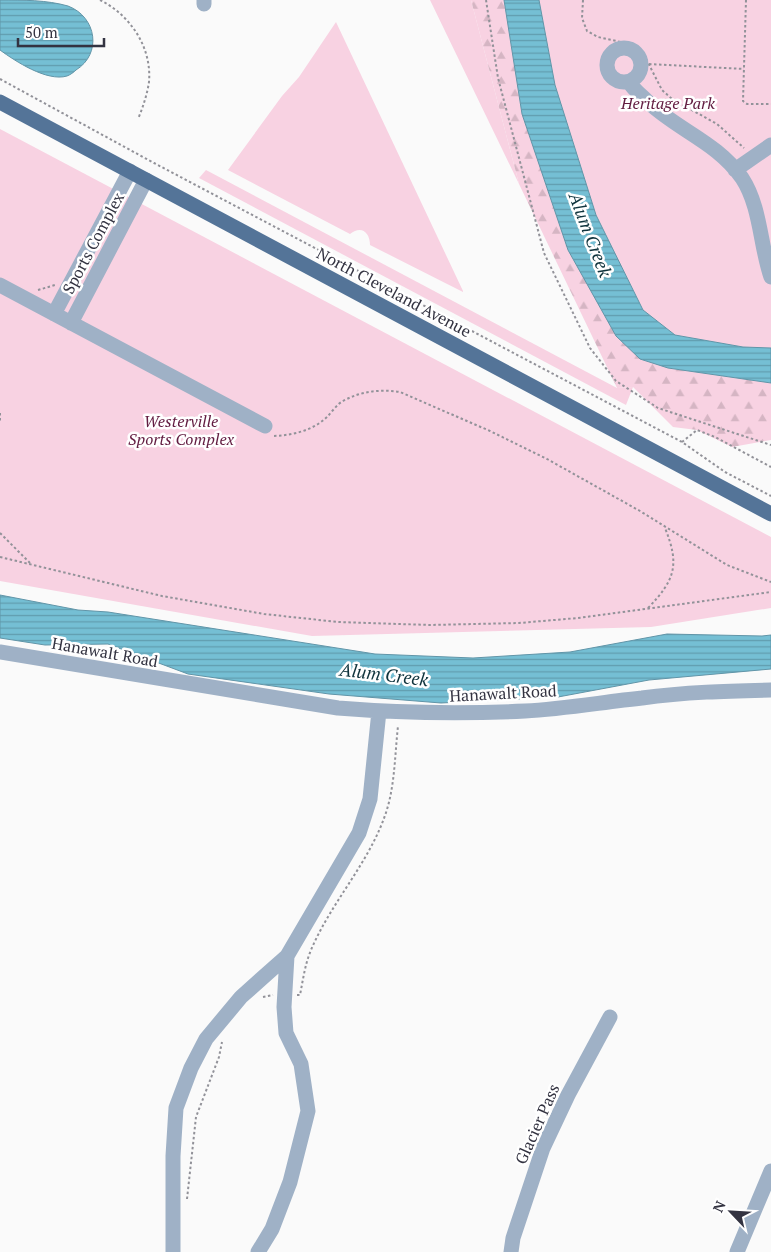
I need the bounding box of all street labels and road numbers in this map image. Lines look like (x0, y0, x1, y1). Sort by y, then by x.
street label: Sports Complex (57, 188, 129, 298)
street label: North Cleveland Avenue (313, 242, 475, 342)
street label: Hanawalt Road (50, 632, 160, 672)
street label: Hanawalt Road (449, 679, 557, 707)
street label: Glacier Pass (510, 1080, 565, 1168)

